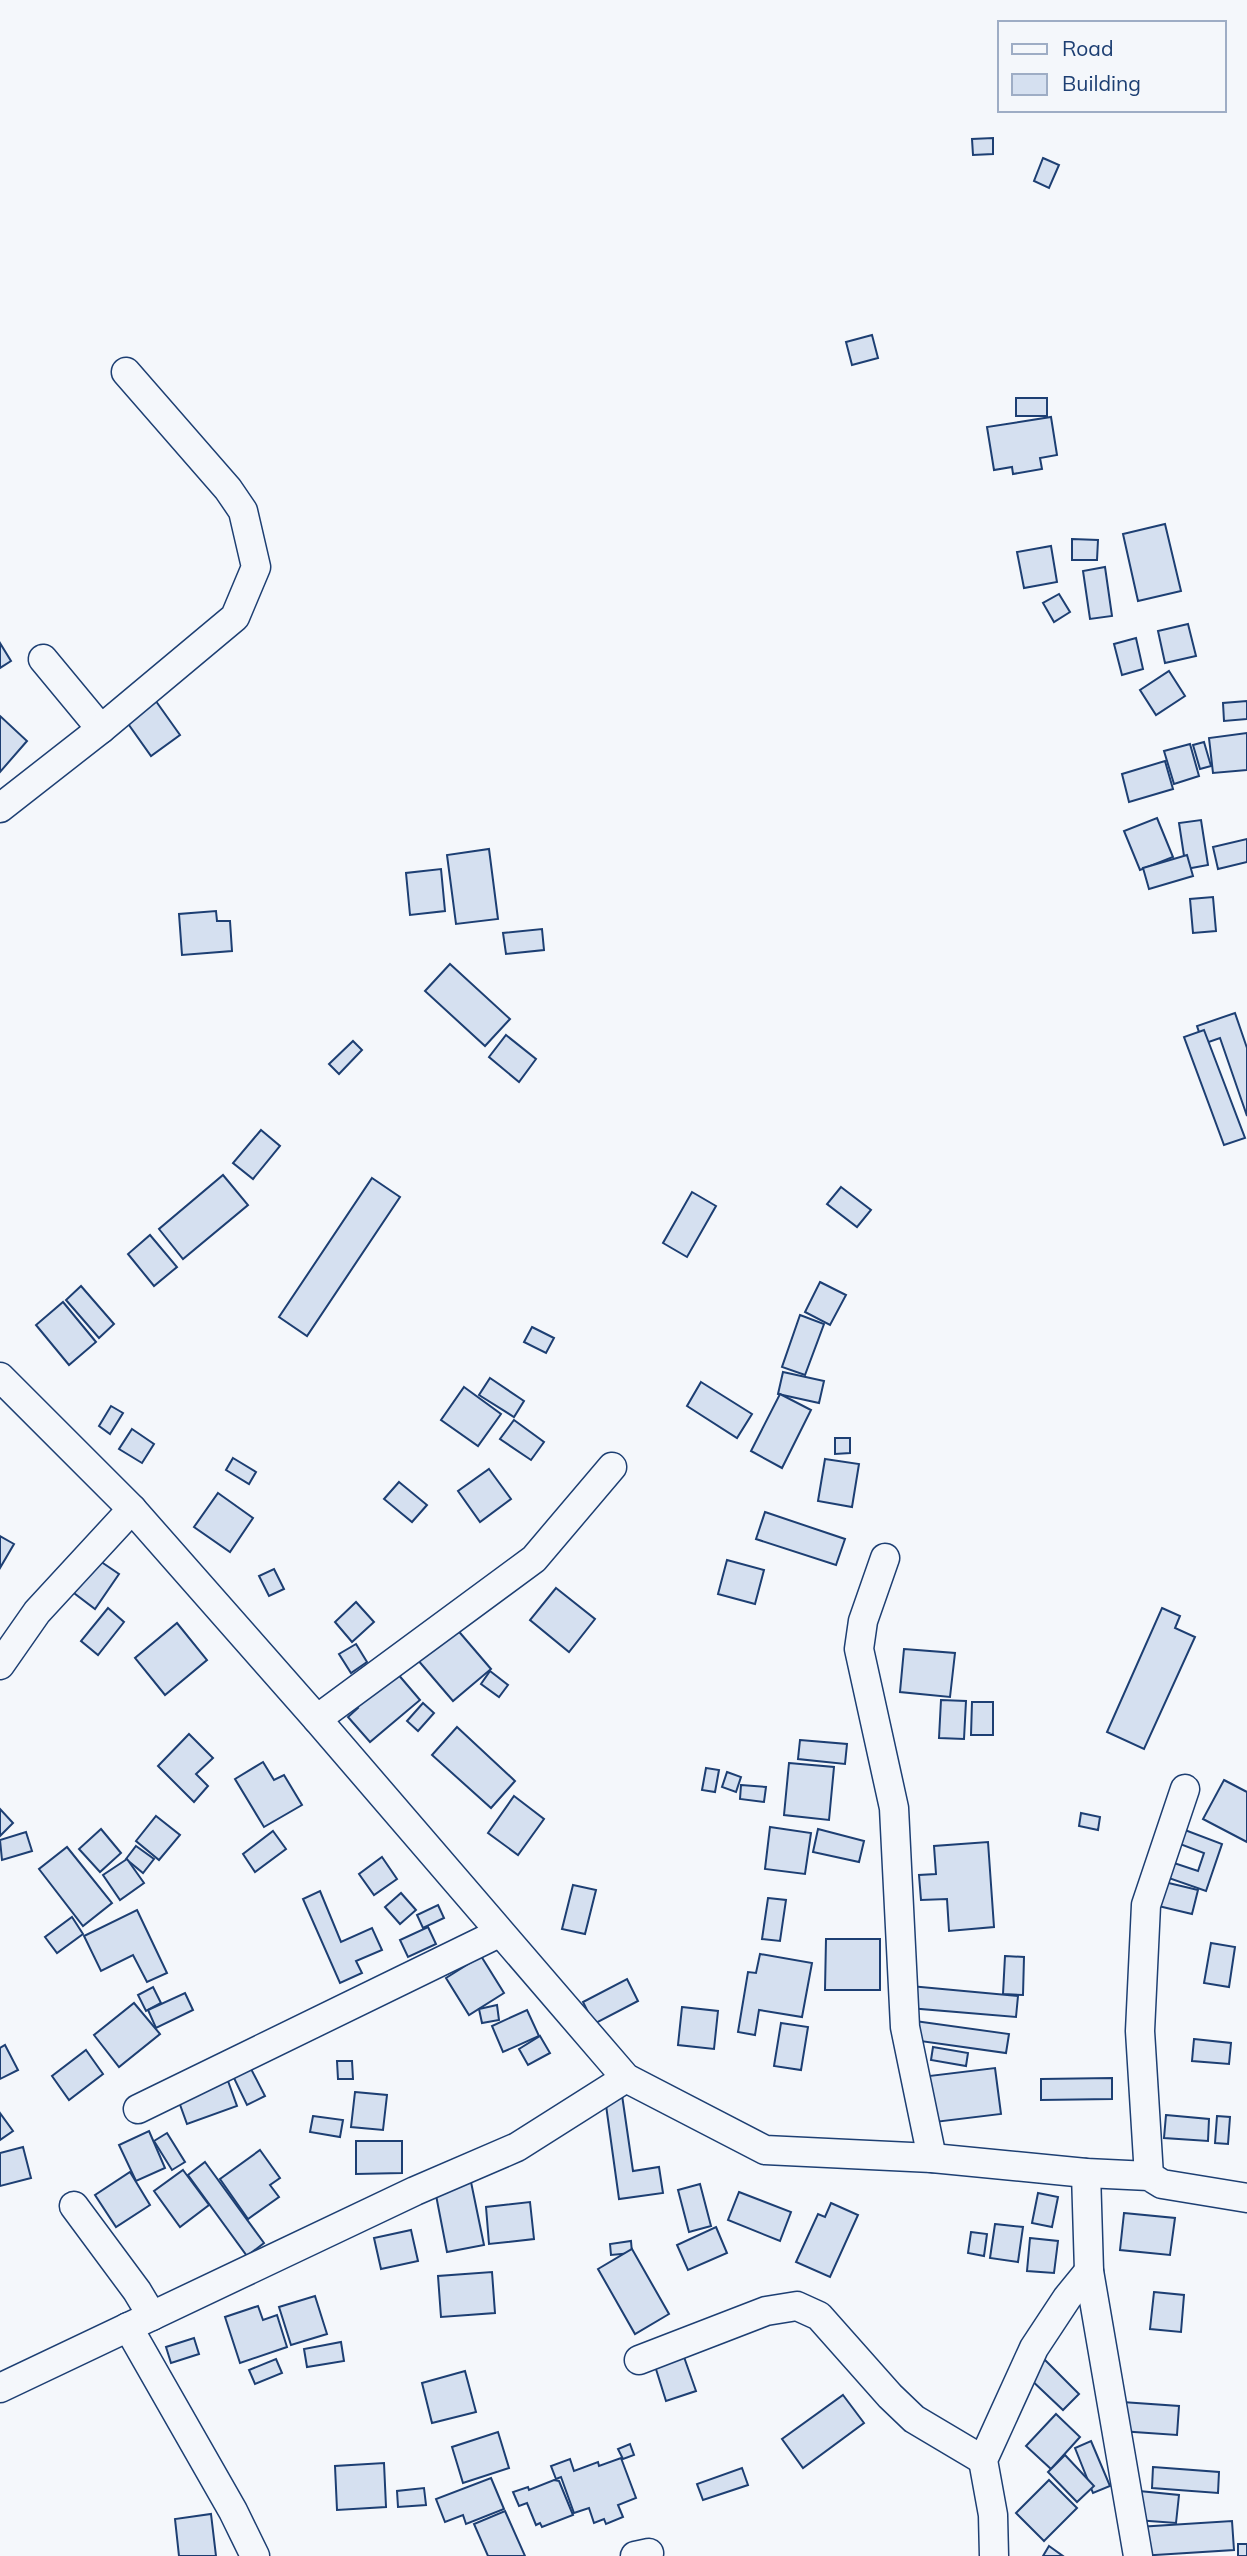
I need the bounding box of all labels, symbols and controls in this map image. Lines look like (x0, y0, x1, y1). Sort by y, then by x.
legend (998, 21, 1226, 112)
text: Road (1062, 35, 1113, 61)
text: Building (1062, 70, 1141, 96)

